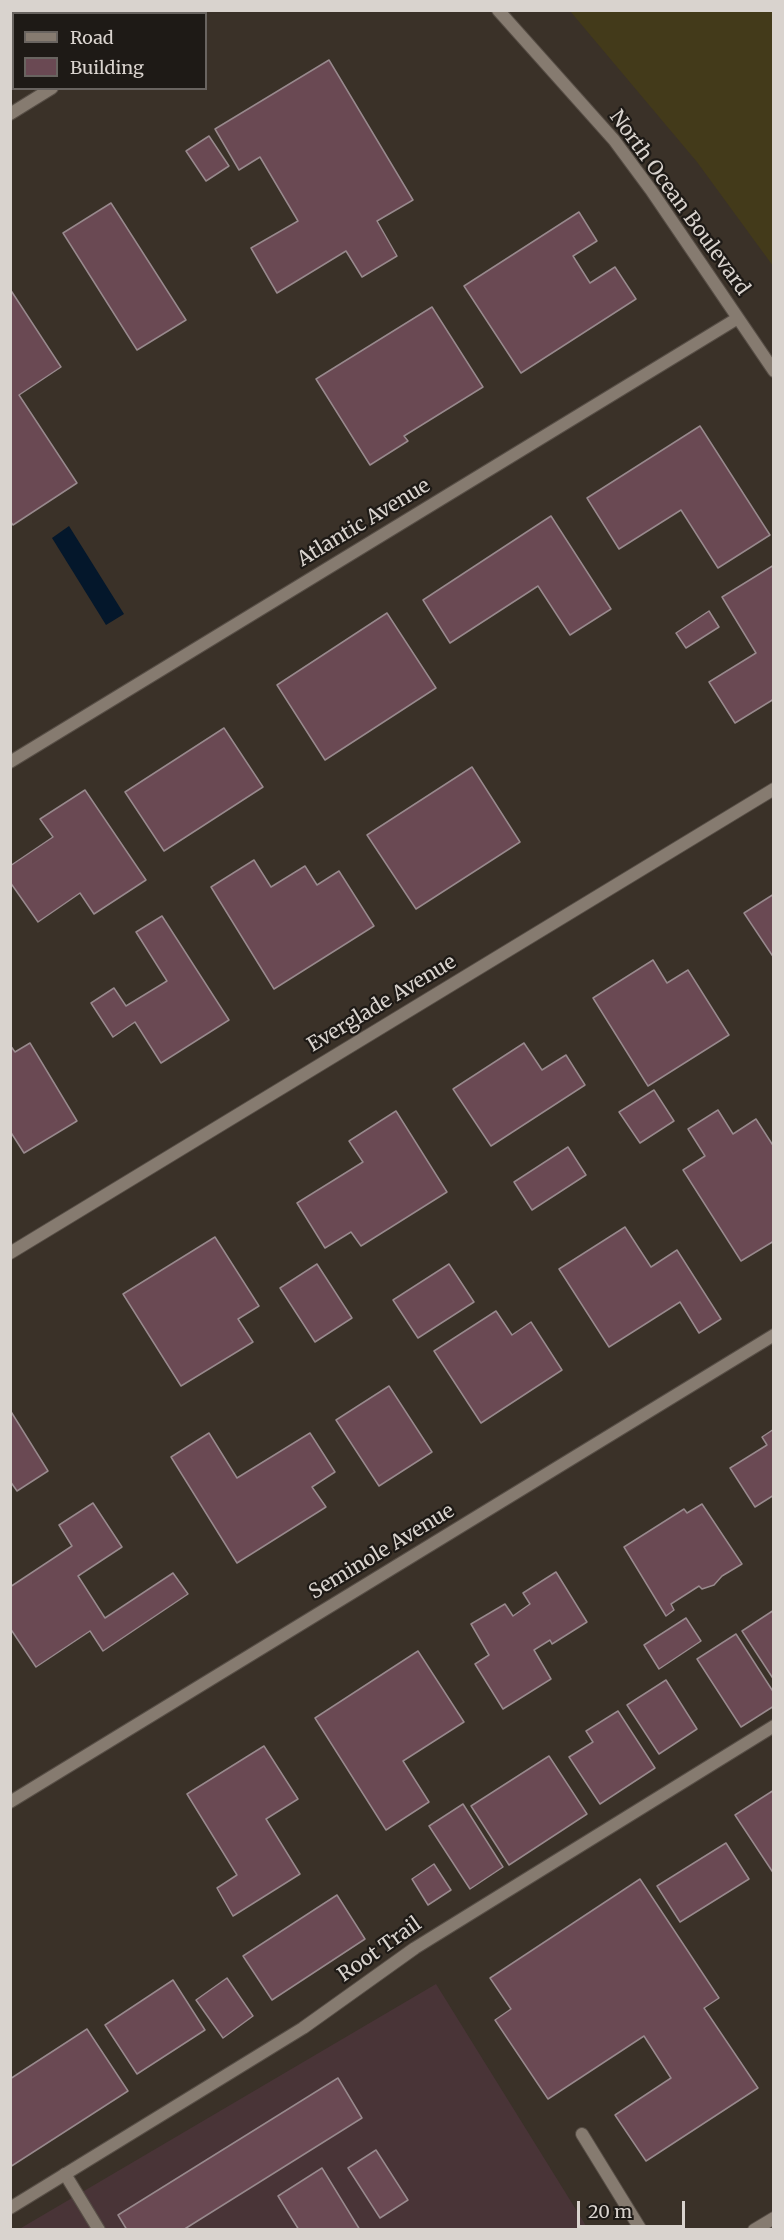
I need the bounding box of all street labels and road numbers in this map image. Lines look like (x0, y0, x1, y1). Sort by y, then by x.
street label: North Ocean Boulevard (604, 106, 754, 300)
street label: Atlantic Avenue (293, 474, 435, 572)
street label: Everglade Avenue (303, 950, 461, 1058)
street label: Seminole Avenue (305, 1499, 459, 1605)
street label: Root Trail (334, 1913, 426, 1987)

